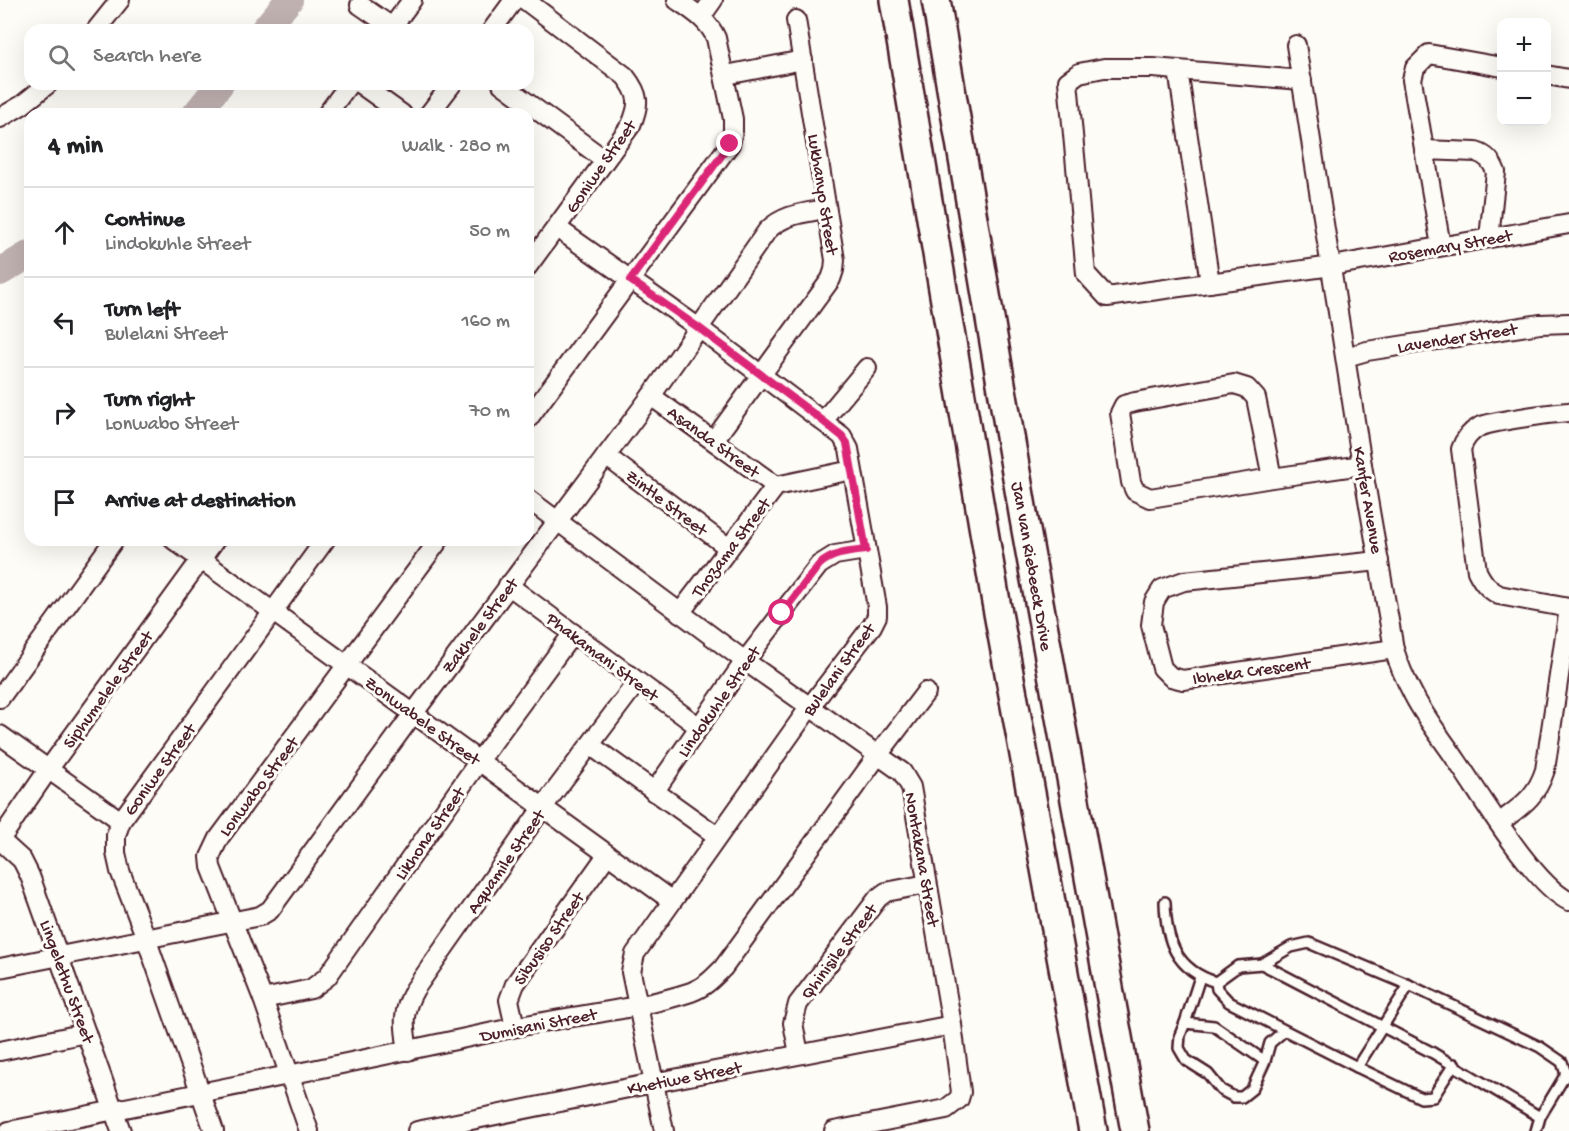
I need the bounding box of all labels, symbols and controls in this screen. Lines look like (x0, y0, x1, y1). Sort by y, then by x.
map controls (1497, 18, 1551, 126)
button: + (1497, 18, 1551, 72)
search box (24, 24, 534, 90)
icon: search (45, 41, 78, 74)
text: Search here (93, 44, 201, 70)
button: − (1497, 72, 1551, 126)
street label: Goniwe Street (562, 116, 643, 218)
route end (716, 130, 742, 156)
text: 4 min (48, 132, 103, 163)
street label: Lukhanyo Street (802, 133, 842, 258)
text: Walk · 280 m (402, 136, 510, 159)
text: Continue (105, 208, 185, 234)
icon: ahead (48, 216, 81, 249)
text: 50 m (469, 221, 510, 244)
street label: Rosemary Street (1387, 226, 1515, 269)
text: Lindokuhle Street (105, 234, 250, 257)
text: Turn left (105, 298, 179, 324)
icon: left (48, 306, 81, 339)
text: 160 m (461, 311, 510, 334)
street label: Lavender Street (1396, 319, 1520, 359)
text: Bulelani Street (105, 324, 227, 347)
text: Turn right (105, 388, 193, 414)
icon: right (48, 396, 81, 429)
text: 70 m (469, 401, 510, 424)
street label: Asanda Street (662, 403, 764, 484)
text: Lonwabo Street (105, 414, 238, 437)
street label: Kanfer Avenue (1347, 445, 1386, 556)
street label: Zintle Street (620, 466, 712, 543)
street label: Jan van Riebeeck Drive (1005, 480, 1056, 653)
icon: arrive (48, 486, 81, 519)
text: Arrive at destination (105, 489, 295, 515)
street label: Thozama Street (687, 493, 777, 603)
street label: Zakhele Street (438, 573, 525, 678)
route start (768, 599, 794, 625)
street label: Phakamani Street (540, 608, 663, 708)
street label: Bulelani Street (799, 619, 882, 722)
street label: Siphumelele Street (59, 626, 160, 753)
street label: Lindokuhle Street (674, 642, 767, 762)
street label: Ibheka Crescent (1191, 654, 1313, 691)
street label: Zonwabele Street (360, 673, 485, 772)
street label: Goniwe Street (121, 719, 202, 821)
street label: Lonwabo Street (216, 732, 305, 842)
street label: Likhona Street (391, 783, 472, 885)
street label: Nontakana Street (898, 791, 943, 930)
street label: Aquamile Street (463, 805, 552, 918)
street label: Sibusiso Street (510, 887, 591, 990)
street label: Qhinisile Street (797, 899, 884, 1004)
street label: Lingelethu Street (34, 917, 98, 1048)
street label: Dumisani Street (477, 1005, 600, 1048)
street label: Khetiwe Street (626, 1058, 745, 1101)

